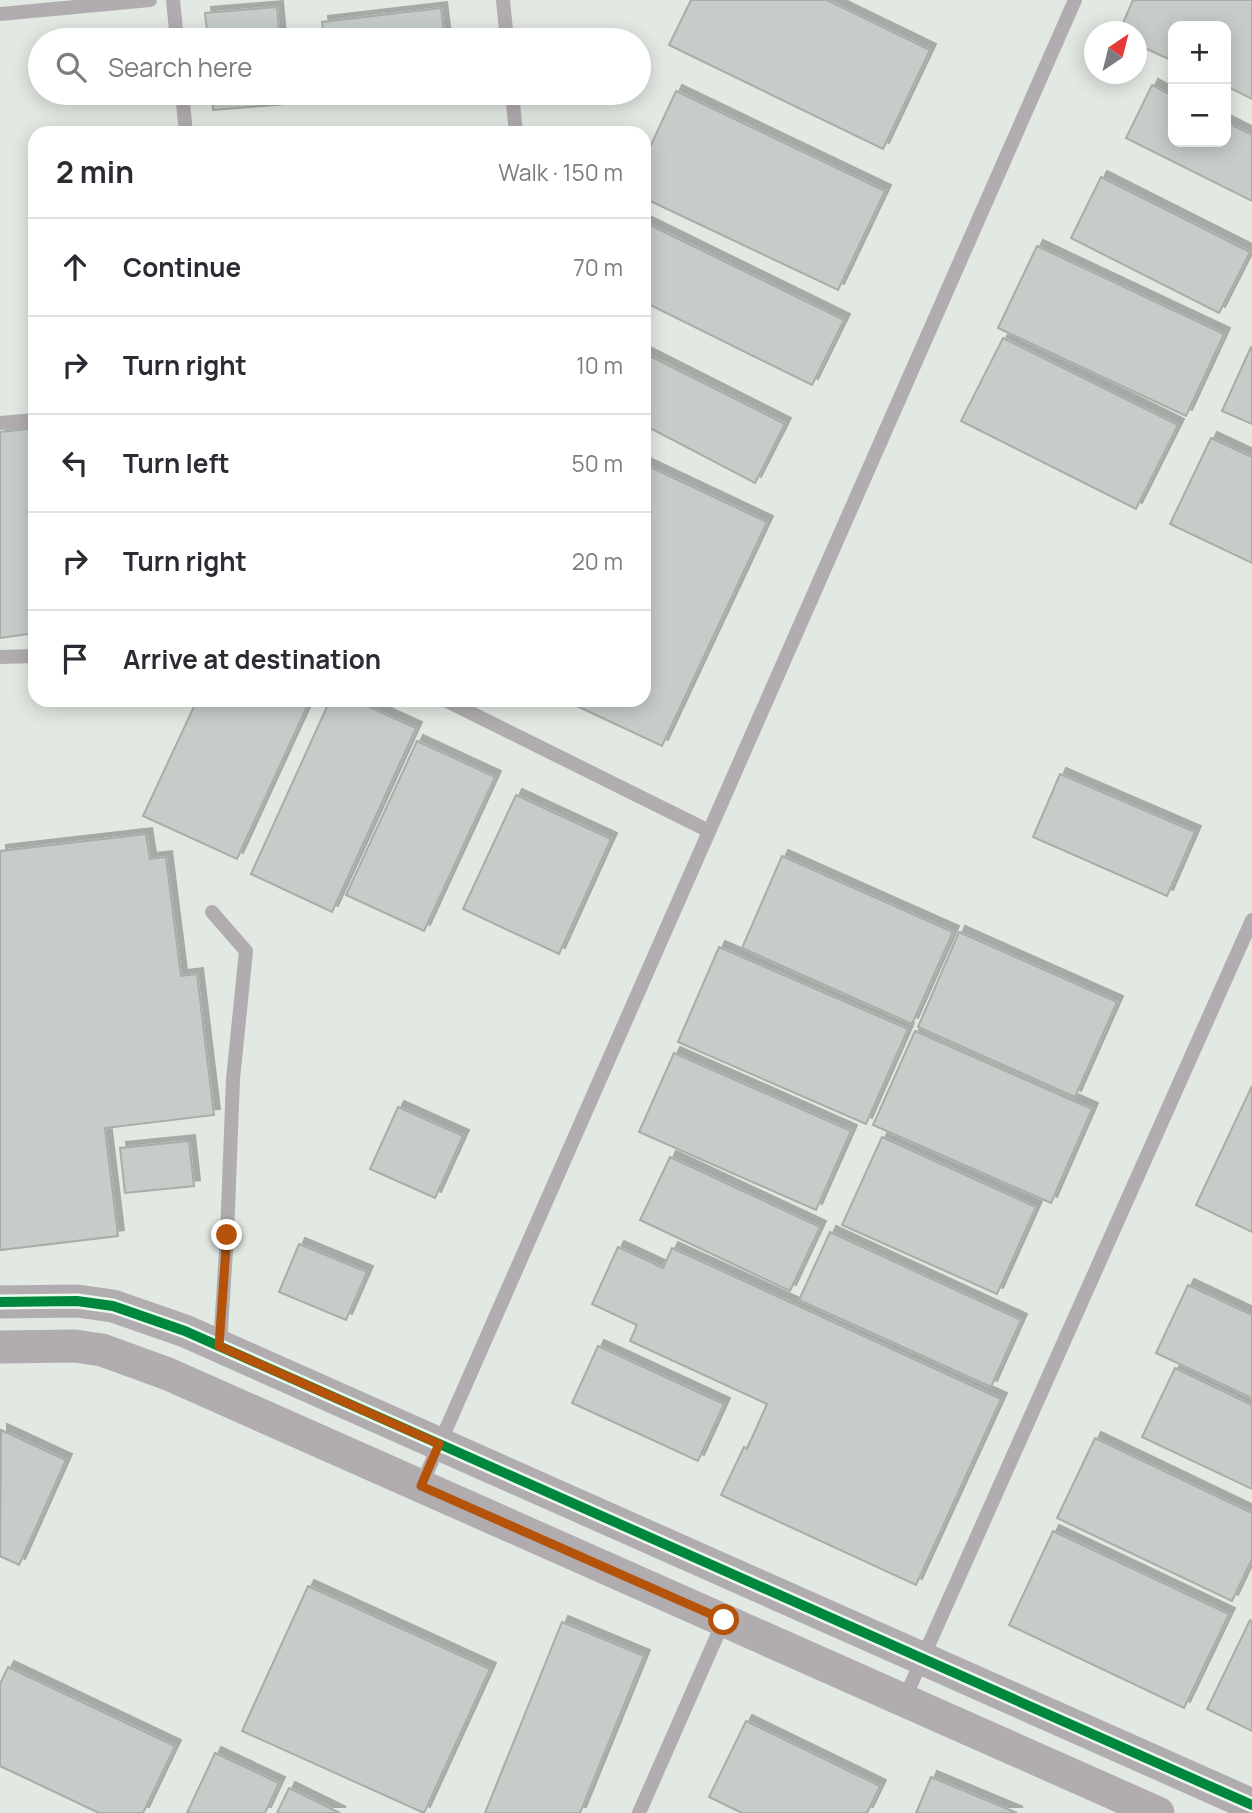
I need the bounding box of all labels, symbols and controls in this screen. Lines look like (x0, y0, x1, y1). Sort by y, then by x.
north arrow (1084, 21, 1147, 84)
map controls (1168, 21, 1231, 147)
button: + (1168, 21, 1231, 84)
search box (28, 28, 651, 105)
icon: search (52, 48, 90, 86)
text: Search here (108, 49, 253, 85)
button: − (1168, 84, 1231, 147)
text: 2 min (56, 151, 134, 192)
text: Walk · 150 m (498, 156, 623, 188)
icon: ahead (56, 248, 94, 286)
text: Continue (123, 249, 241, 285)
text: 70 m (573, 251, 623, 283)
icon: right (56, 346, 94, 384)
text: Turn right (123, 347, 247, 383)
text: 10 m (576, 349, 623, 381)
icon: left (56, 444, 94, 482)
text: Turn left (123, 445, 230, 481)
text: 50 m (572, 447, 623, 479)
icon: right (56, 542, 94, 580)
text: Turn right (123, 543, 247, 579)
text: 20 m (572, 545, 623, 577)
icon: arrive (56, 640, 94, 678)
text: Arrive at destination (123, 641, 381, 677)
route end (211, 1219, 242, 1250)
route start (708, 1604, 739, 1635)

